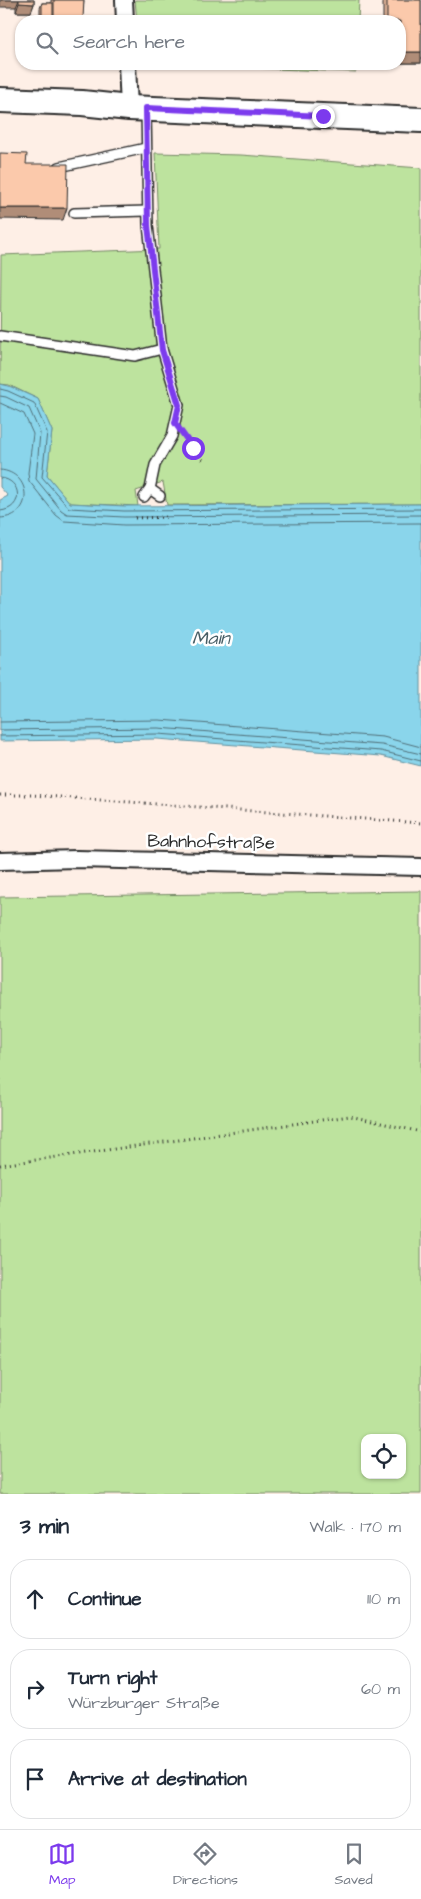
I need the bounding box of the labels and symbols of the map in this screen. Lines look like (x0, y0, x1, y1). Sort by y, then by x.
route end (312, 105, 335, 128)
route start (182, 437, 205, 460)
water label: Main (192, 625, 231, 652)
street label: Bahnhofstraße (147, 828, 275, 856)

